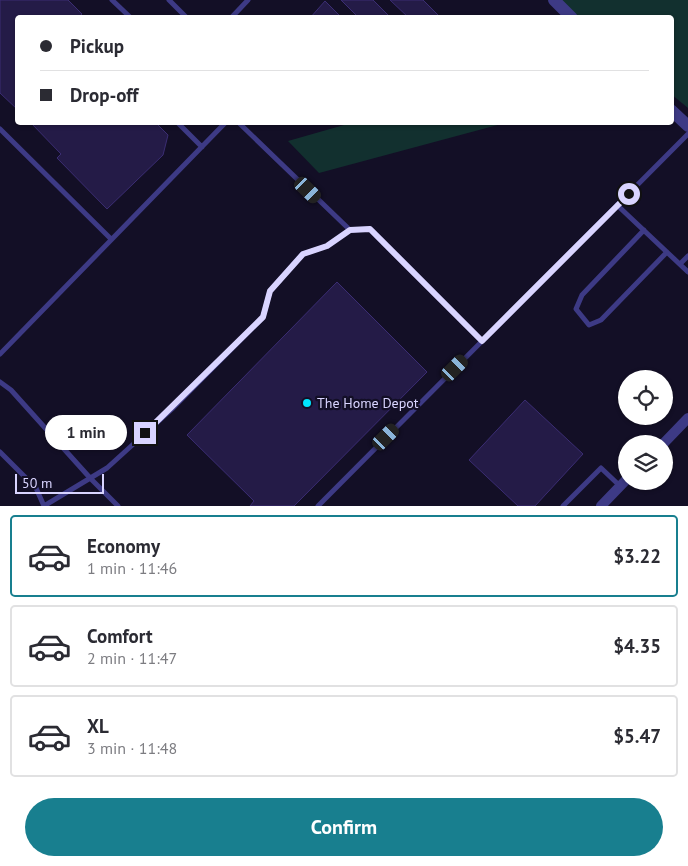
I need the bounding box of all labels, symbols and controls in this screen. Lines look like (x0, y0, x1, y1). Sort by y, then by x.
text: Pickup (70, 34, 124, 58)
text: Drop-off (70, 83, 138, 107)
car (291, 174, 324, 206)
route start (618, 183, 640, 205)
car (439, 352, 470, 384)
map controls (618, 370, 673, 490)
button: locate (618, 370, 673, 425)
place label: The Home Depot (317, 394, 419, 412)
marker: The Home Depot (301, 397, 313, 409)
callout: 1 min (45, 416, 128, 450)
car (370, 421, 401, 453)
text: 1 min (66, 422, 106, 442)
route end (134, 422, 156, 444)
button: layers (618, 435, 673, 490)
scale bar (15, 471, 104, 494)
text: 50 m (22, 474, 52, 492)
icon: car (27, 534, 72, 579)
text: Economy (87, 534, 160, 558)
text: $3.22 (613, 544, 661, 568)
text: 1 min · 11:46 (87, 558, 177, 578)
icon: car (27, 624, 72, 669)
text: Comfort (87, 624, 153, 648)
text: $4.35 (613, 634, 661, 658)
text: 2 min · 11:47 (87, 648, 177, 668)
icon: car (27, 714, 72, 759)
text: XL (87, 714, 109, 738)
text: $5.47 (613, 724, 661, 748)
text: 3 min · 11:48 (87, 738, 177, 758)
button: Confirm (25, 798, 663, 856)

